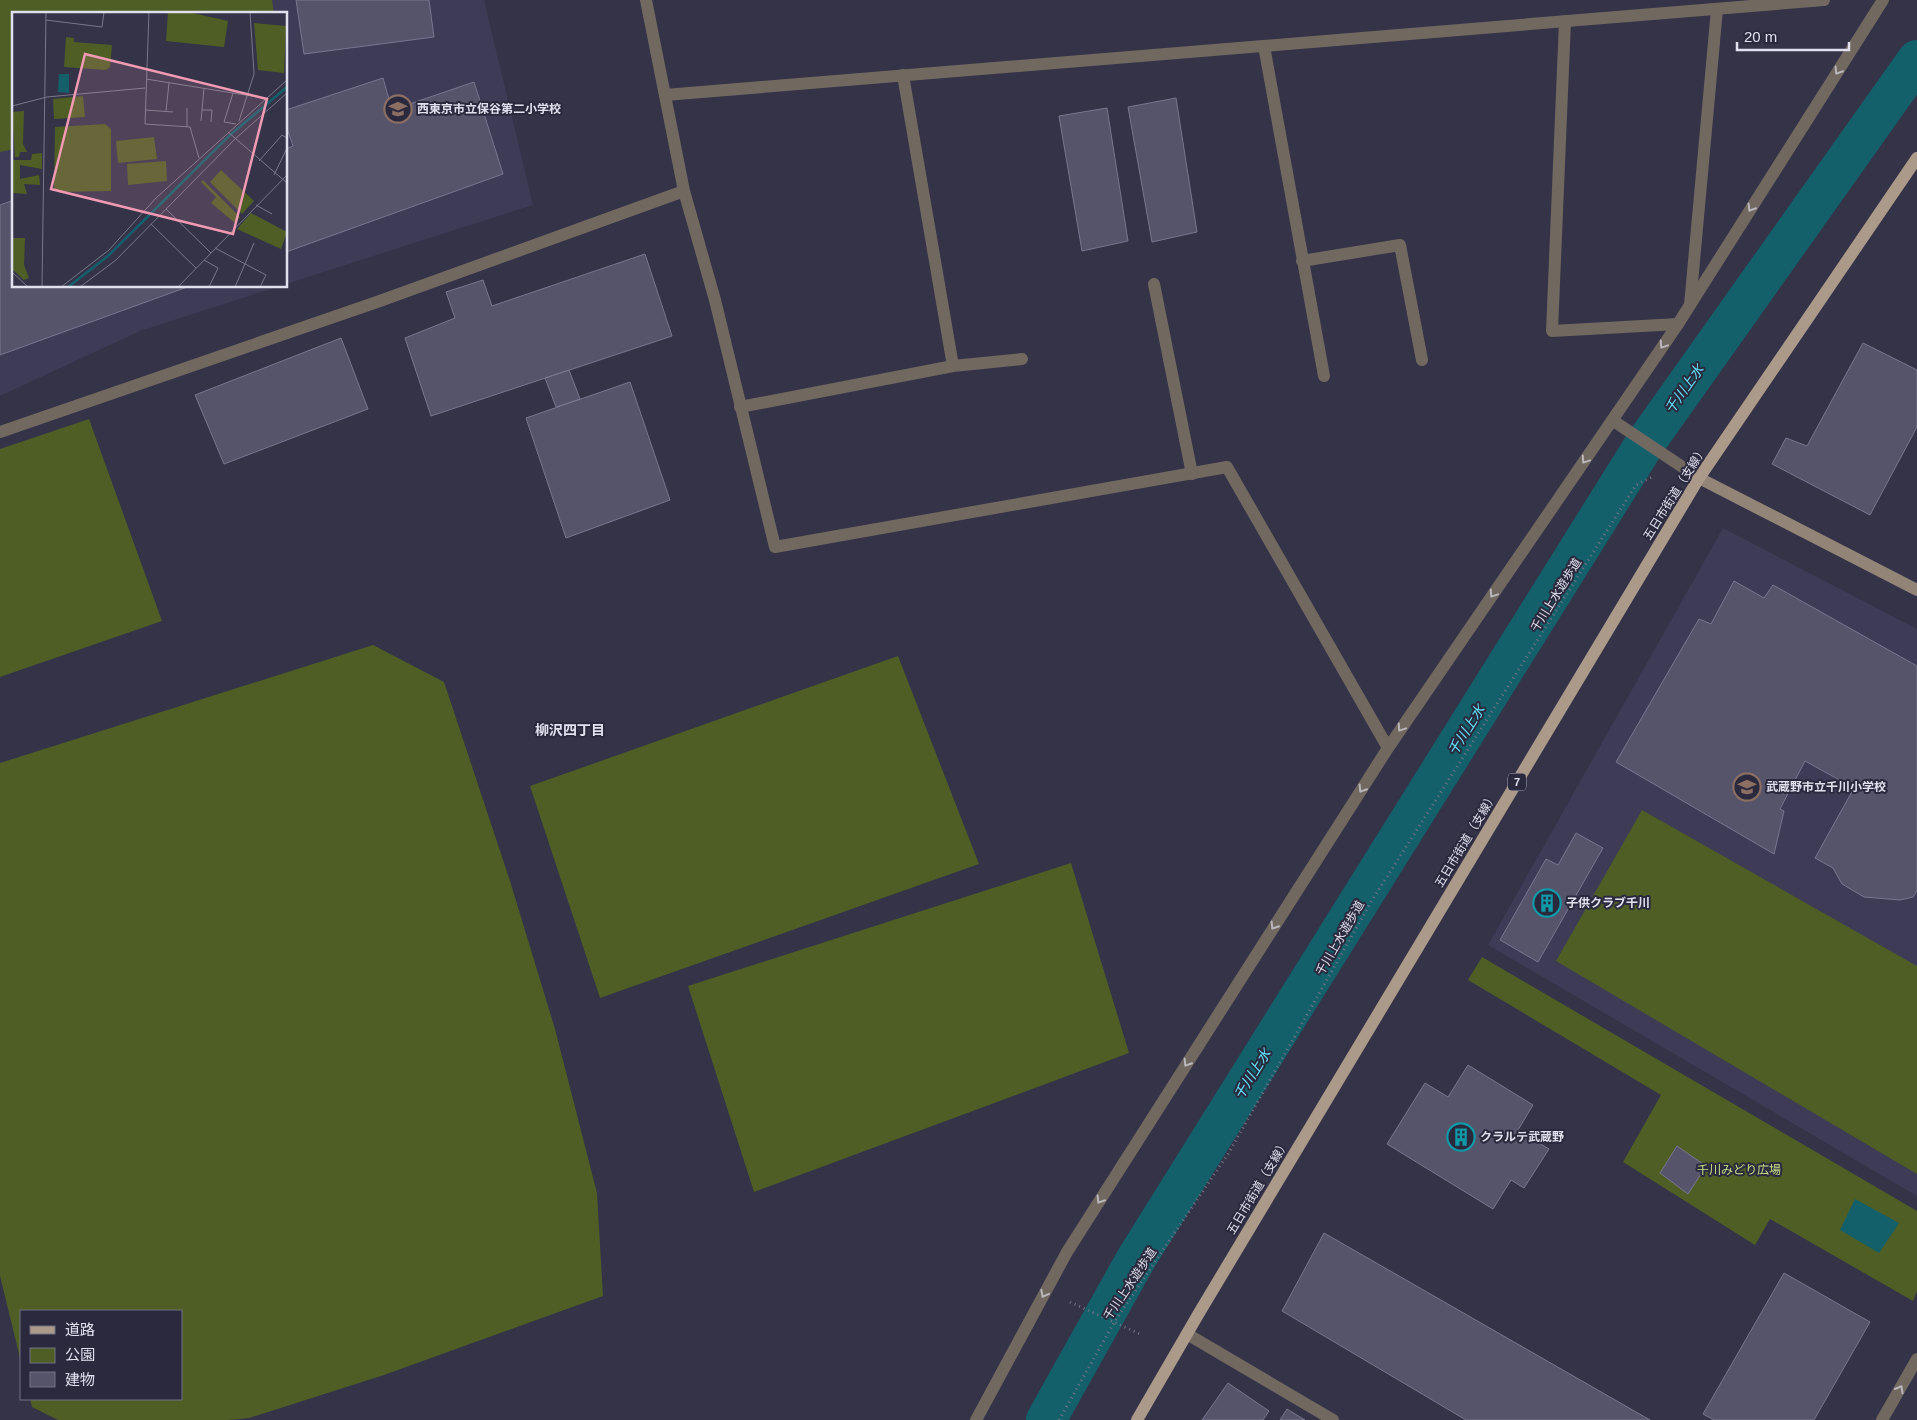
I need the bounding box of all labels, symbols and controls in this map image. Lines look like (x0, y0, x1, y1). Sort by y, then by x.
inset map (12, 12, 288, 288)
scale bar (1737, 20, 1850, 52)
text: 20 m (1744, 28, 1777, 45)
one-way arrow (1835, 65, 1844, 74)
school or university icon: 西東京市立保谷第二小学校 (383, 94, 413, 124)
place label: 西東京市立保谷第二小学校 (417, 102, 561, 116)
one-way arrow (1748, 202, 1757, 212)
one-way arrow (1660, 340, 1670, 349)
water label: 千川上水 (1661, 360, 1708, 417)
street label: 五日市街道（支線） (1640, 443, 1710, 543)
one-way arrow (1582, 454, 1591, 464)
street label: 千川上水遊歩道 (1528, 556, 1584, 634)
one-way arrow (1490, 588, 1499, 598)
water label: 千川上水 (1444, 700, 1489, 758)
district label: 柳沢四丁目 (535, 722, 605, 738)
one-way arrow (1398, 722, 1407, 732)
school or university icon: 武蔵野市立千川小学校 (1732, 772, 1762, 802)
road number: 7 (1508, 774, 1526, 790)
place label: 武蔵野市立千川小学校 (1766, 780, 1886, 794)
one-way arrow (1358, 783, 1368, 792)
street label: 五日市街道（支線） (1432, 790, 1500, 890)
building icon: 子供クラブ千川 (1532, 888, 1562, 918)
place label: 子供クラブ千川 (1566, 896, 1650, 910)
street label: 千川上水遊歩道 (1313, 898, 1367, 978)
one-way arrow (1271, 921, 1281, 930)
water label: 千川上水 (1230, 1044, 1275, 1102)
one-way arrow (1184, 1057, 1193, 1067)
building icon: クラルテ武蔵野 (1446, 1122, 1476, 1152)
place label: クラルテ武蔵野 (1480, 1130, 1564, 1144)
street label: 五日市街道（支線） (1224, 1137, 1292, 1237)
park label: 千川みどり広場 (1697, 1163, 1781, 1177)
one-way arrow (1097, 1195, 1106, 1204)
street label: 千川上水遊歩道 (1101, 1245, 1159, 1323)
one-way arrow (1040, 1289, 1050, 1298)
legend (20, 1310, 182, 1400)
text: 道路 (65, 1321, 95, 1338)
text: 公園 (65, 1346, 95, 1363)
text: 建物 (65, 1371, 95, 1388)
one-way arrow (1893, 1386, 1903, 1395)

